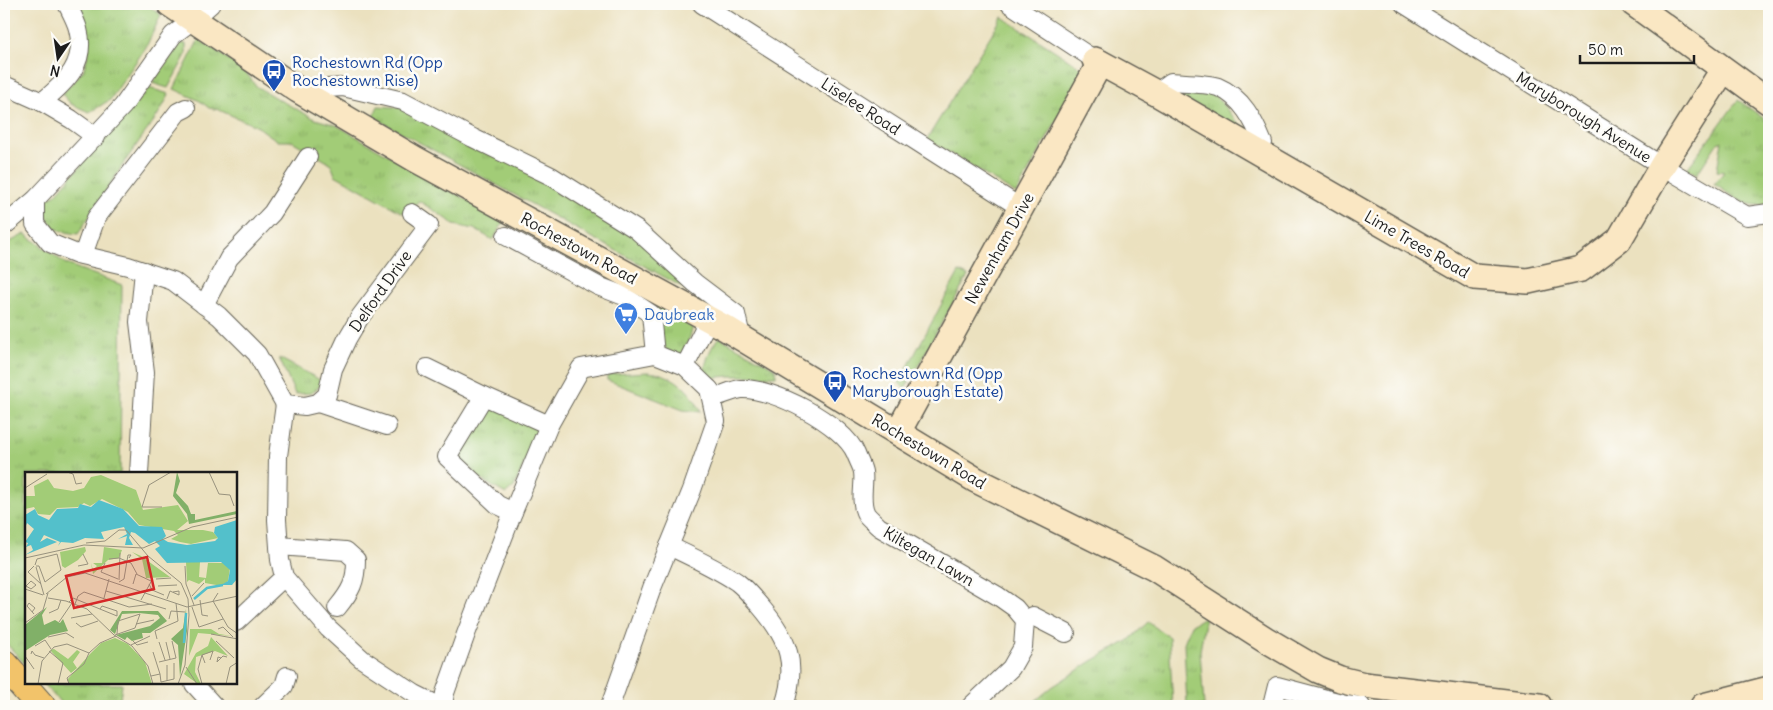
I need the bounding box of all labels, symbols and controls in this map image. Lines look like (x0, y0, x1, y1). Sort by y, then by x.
north arrow (32, 32, 82, 82)
scale bar (1580, 32, 1694, 64)
text: 50 m (1588, 40, 1623, 59)
place label: Rochestown Rd (Opp Rochestown Rise) (292, 52, 443, 90)
bus stop icon: Rochestown Rd (Opp Rochestown Rise) (261, 58, 287, 92)
text: N (48, 61, 62, 81)
street label: Maryborough Avenue (1513, 67, 1655, 167)
street label: Liselee Road (818, 73, 904, 139)
street label: Newenham Drive (960, 189, 1038, 307)
street label: Lime Trees Road (1361, 206, 1473, 282)
street label: Rochestown Road (517, 208, 641, 288)
street label: Delford Drive (345, 246, 415, 336)
supermarket icon: Daybreak (613, 301, 639, 335)
place label: Daybreak (644, 304, 714, 324)
place label: Rochestown Rd (Opp Maryborough Estate) (852, 363, 1004, 401)
bus stop icon: Rochestown Rd (Opp Maryborough Estate) (822, 369, 848, 403)
street label: Rochestown Road (868, 409, 990, 493)
inset map (25, 472, 238, 685)
street label: Kiltegan Lawn (880, 522, 978, 590)

